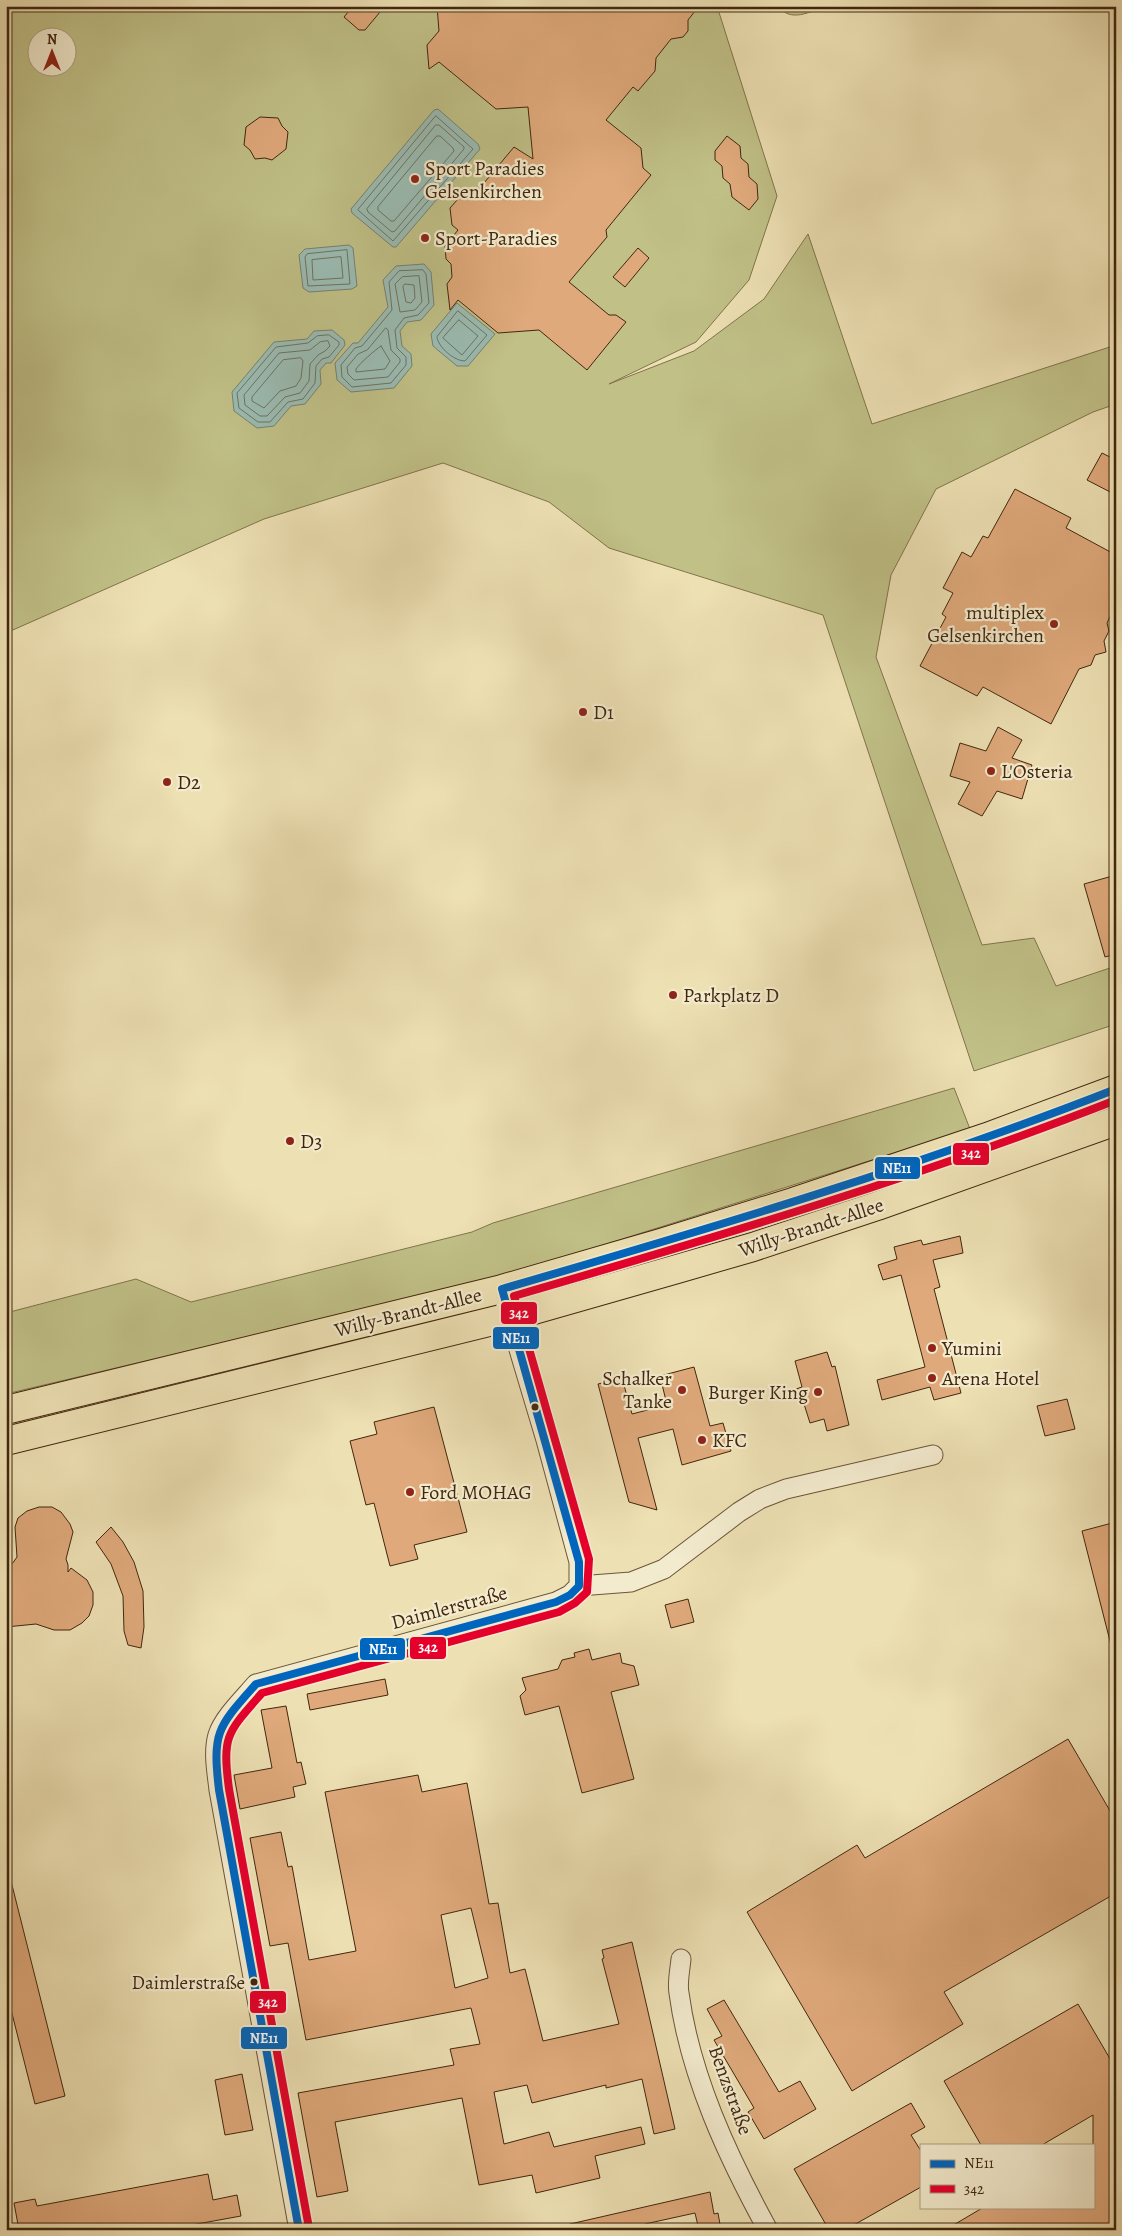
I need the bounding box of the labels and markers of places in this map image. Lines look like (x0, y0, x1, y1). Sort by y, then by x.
place label: Sport Paradies Gelsenkirchen (425, 155, 544, 205)
marker: Sport Paradies Gelsenkirchen (409, 173, 421, 185)
place label: Sport-Paradies (435, 225, 557, 252)
marker: Sport-Paradies (419, 232, 431, 244)
place label: multiplex Gelsenkirchen (927, 599, 1044, 649)
marker: multiplex Gelsenkirchen (1048, 618, 1060, 630)
place label: D1 (593, 699, 614, 726)
marker: D1 (577, 706, 589, 718)
place label: L'Osteria (1001, 758, 1073, 785)
marker: L'Osteria (985, 765, 997, 777)
place label: D2 (177, 769, 201, 796)
marker: D2 (161, 776, 173, 788)
place label: Parkplatz D (683, 982, 779, 1009)
marker: Parkplatz D (667, 989, 679, 1001)
place label: D3 (300, 1128, 322, 1155)
marker: D3 (284, 1135, 296, 1147)
place label: Yumini (941, 1335, 1002, 1362)
marker: Yumini (926, 1342, 938, 1354)
place label: Schalker Tanke (602, 1365, 672, 1415)
place label: Arena Hotel (941, 1365, 1039, 1392)
marker: Arena Hotel (926, 1372, 938, 1384)
place label: Burger King (708, 1379, 808, 1406)
marker: Schalker Tanke (676, 1384, 688, 1396)
marker: Burger King (812, 1386, 824, 1398)
unlabelled marker (530, 1402, 540, 1412)
place label: KFC (712, 1427, 747, 1454)
marker: KFC (696, 1434, 708, 1446)
place label: Ford MOHAG (420, 1479, 532, 1506)
marker: Ford MOHAG (404, 1486, 416, 1498)
place label: Daimlerstraße (132, 1970, 245, 1996)
marker: Daimlerstraße (249, 1977, 259, 1987)

